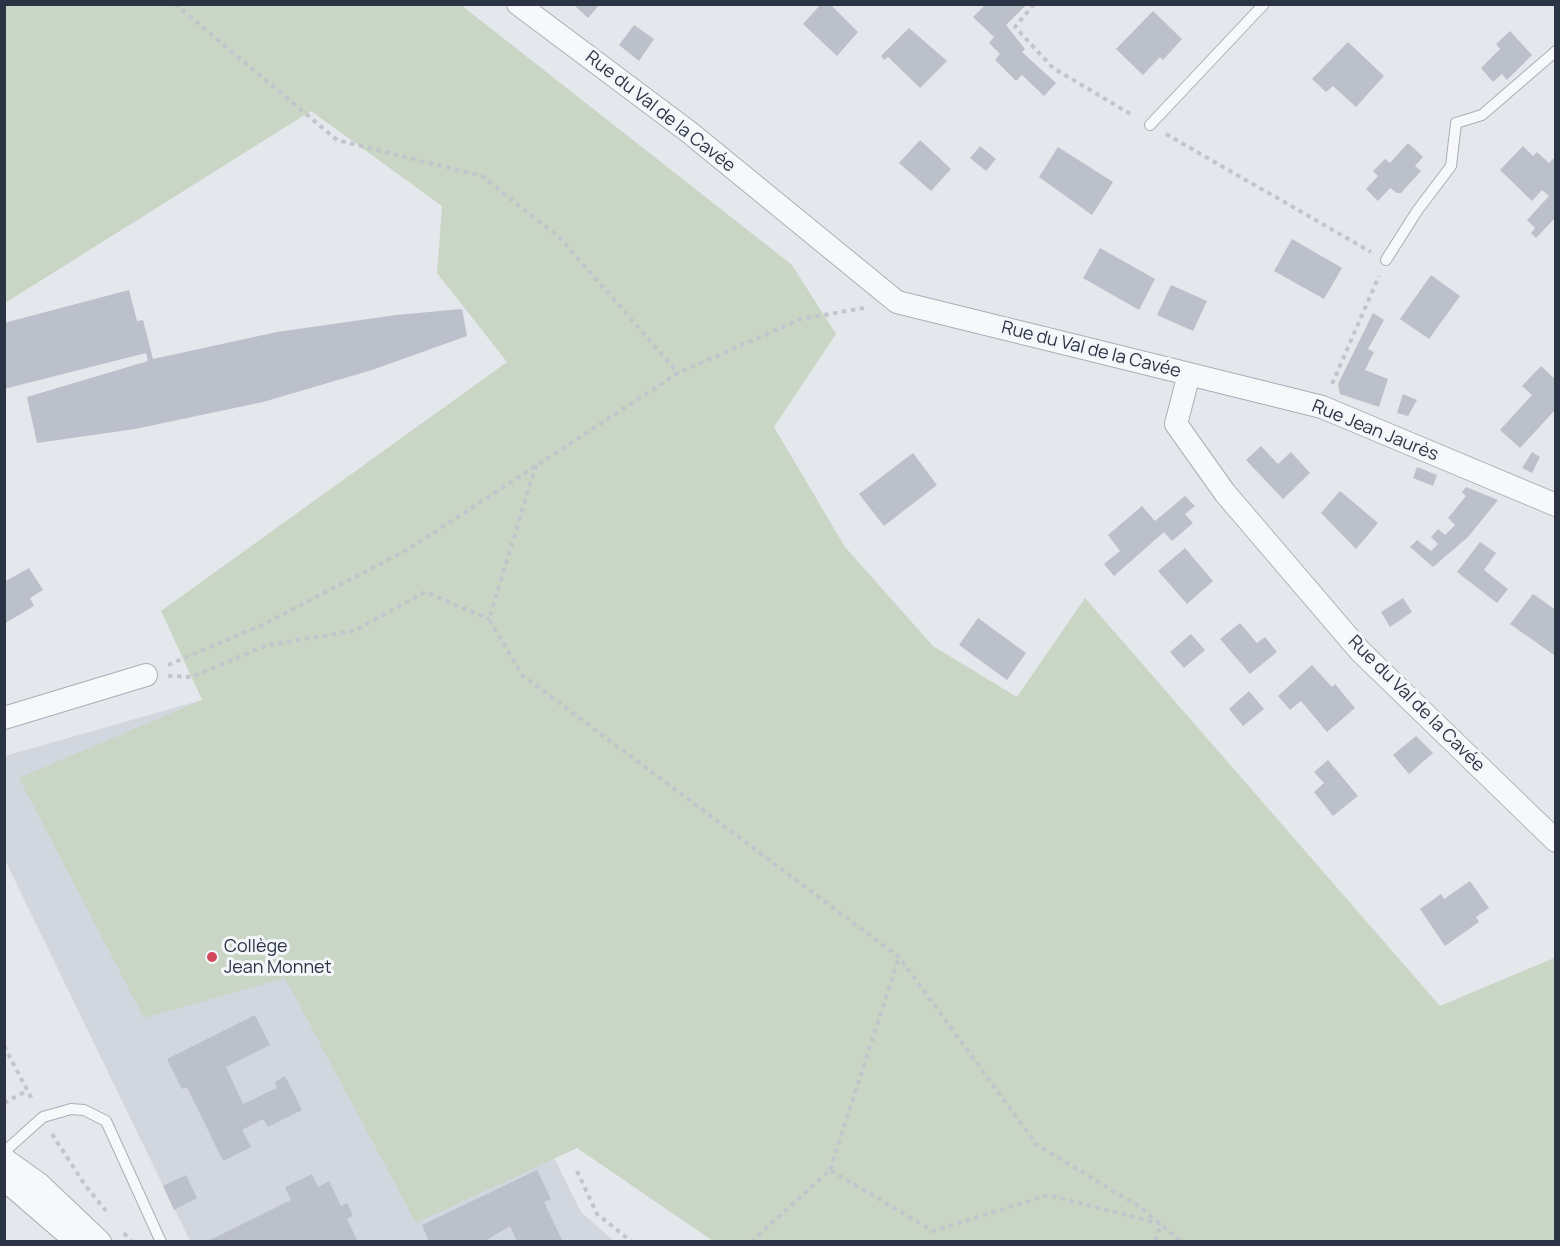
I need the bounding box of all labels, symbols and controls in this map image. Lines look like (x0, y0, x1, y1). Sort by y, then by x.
street label: Rue du Val de la Cavée (581, 47, 739, 177)
street label: Rue du Val de la Cavée (999, 317, 1183, 383)
street label: Rue Jean Jaurès (1309, 396, 1441, 466)
street label: Rue du Val de la Cavée (1343, 631, 1489, 777)
place label: Collège Jean Monnet (224, 936, 332, 978)
marker: Collège Jean Monnet (205, 950, 219, 964)

